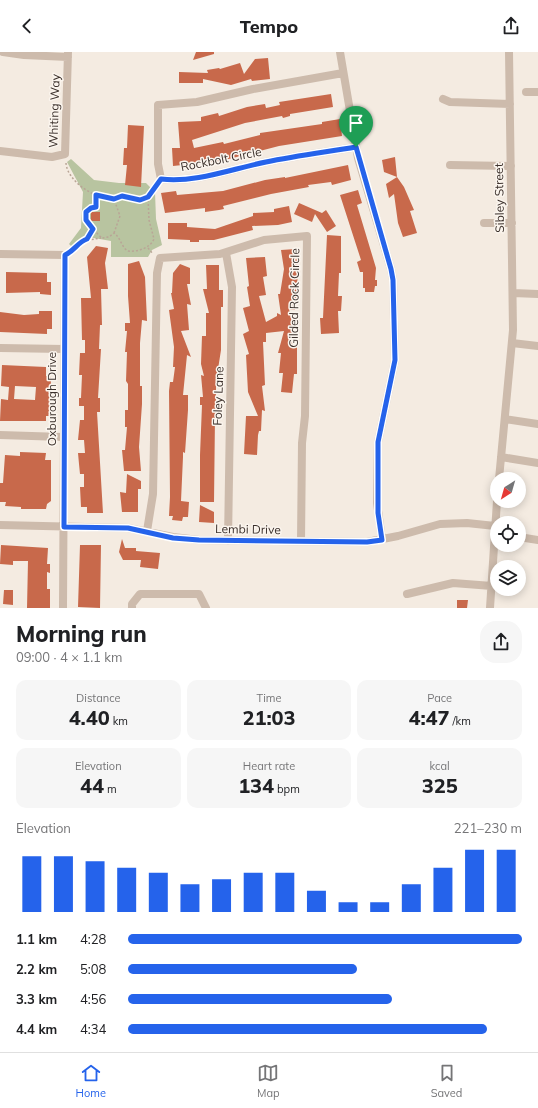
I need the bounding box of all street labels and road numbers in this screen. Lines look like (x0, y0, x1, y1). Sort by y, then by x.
street label: Whiting Way (45, 73, 63, 148)
street label: Rockbolt Circle (179, 144, 263, 174)
street label: Sibley Street (491, 163, 507, 233)
street label: Gilded Rock Circle (286, 248, 302, 348)
street label: Oxburough Drive (44, 352, 59, 446)
street label: Foley Lane (209, 366, 227, 426)
street label: Lembi Drive (215, 521, 281, 537)

